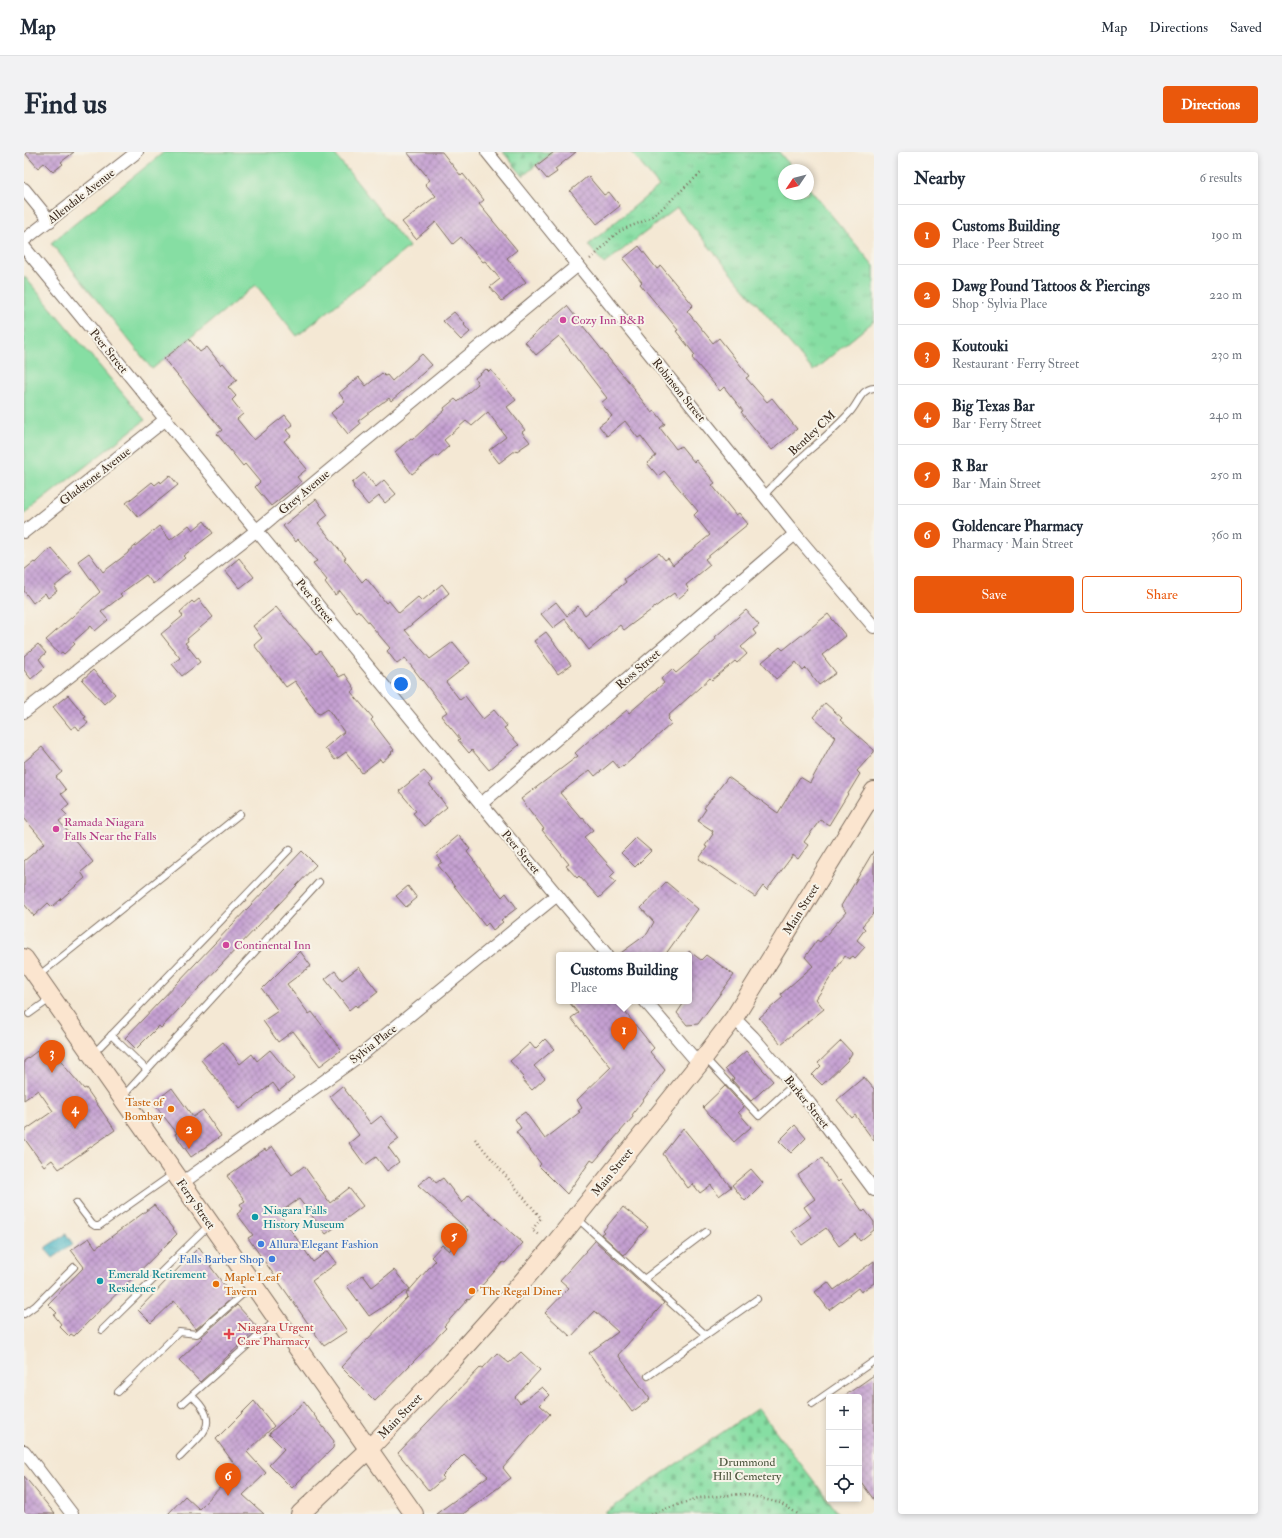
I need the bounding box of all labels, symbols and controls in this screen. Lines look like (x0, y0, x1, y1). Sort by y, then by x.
text: Map (20, 16, 56, 40)
text: Map (1101, 19, 1127, 36)
text: Directions (1149, 19, 1208, 36)
text: Saved (1230, 19, 1262, 36)
button: Directions (1163, 86, 1258, 123)
text: Find us (24, 87, 107, 122)
north arrow (778, 164, 814, 200)
street label: Allendale Avenue (44, 166, 118, 228)
text: Nearby (914, 168, 965, 189)
text: 6 results (1199, 170, 1242, 186)
text: Customs Building (952, 217, 1060, 236)
text: 1 (925, 227, 929, 243)
text: 190 m (1211, 227, 1242, 243)
text: Place · Peer Street (952, 236, 1044, 252)
text: Dawg Pound Tattoos & Piercings (952, 277, 1150, 296)
text: 2 (924, 287, 930, 303)
text: 220 m (1209, 287, 1242, 303)
text: Shop · Sylvia Place (952, 296, 1047, 312)
place label: Cozy Inn B&B (571, 313, 645, 328)
marker: Cozy Inn B&B (558, 315, 568, 325)
street label: Peer Street (86, 326, 131, 377)
text: Koutouki (952, 337, 1008, 356)
text: 3 (925, 347, 930, 363)
text: 230 m (1211, 347, 1242, 363)
street label: Robinson Street (649, 356, 709, 425)
text: Restaurant · Ferry Street (952, 356, 1079, 372)
text: Big Texas Bar (952, 397, 1035, 416)
street label: Bentley CM (786, 407, 839, 459)
text: 4 (923, 407, 931, 423)
text: 240 m (1209, 407, 1242, 423)
text: Bar · Ferry Street (952, 416, 1041, 432)
street label: Gladstone Avenue (57, 444, 134, 509)
text: R Bar (952, 457, 987, 476)
street label: Grey Avenue (276, 467, 333, 518)
text: 5 (924, 467, 930, 483)
text: 250 m (1210, 467, 1242, 483)
text: Bar · Main Street (952, 476, 1041, 492)
text: Goldencare Pharmacy (952, 517, 1083, 536)
text: 6 (924, 527, 930, 543)
text: 360 m (1211, 527, 1242, 543)
text: Pharmacy · Main Street (952, 536, 1073, 552)
street label: Peer Street (292, 576, 337, 627)
button: Save (914, 576, 1074, 613)
button: Share (1082, 576, 1242, 613)
street label: Ross Street (613, 646, 664, 693)
your location (391, 674, 411, 694)
place label: Ramada Niagara Falls Near the Falls (64, 815, 156, 844)
marker: Ramada Niagara Falls Near the Falls (51, 824, 61, 834)
street label: Peer Street (498, 827, 543, 877)
street label: Main Street (780, 881, 823, 938)
place label: Continental Inn (234, 938, 311, 953)
marker: Continental Inn (221, 940, 231, 950)
popup (556, 952, 692, 1004)
text: Customs Building (570, 961, 678, 980)
text: Place (570, 980, 597, 996)
pin: 1 (611, 1017, 637, 1050)
street label: Sylvia Place (347, 1021, 400, 1067)
pin: 3 (39, 1040, 65, 1073)
street label: Barker Street (781, 1073, 833, 1132)
place label: Taste of Bombay (124, 1095, 165, 1124)
pin: 4 (62, 1096, 88, 1129)
marker: Taste of Bombay (166, 1104, 176, 1114)
pin: 2 (176, 1116, 202, 1149)
street label: Main Street (589, 1145, 636, 1199)
street label: Ferry Street (173, 1176, 218, 1232)
place label: Niagara Falls History Museum (263, 1203, 345, 1232)
marker: Niagara Falls History Museum (250, 1212, 260, 1222)
pin: 5 (441, 1223, 467, 1256)
place label: Allura Elegant Fashion (268, 1237, 379, 1252)
marker: Allura Elegant Fashion (256, 1239, 266, 1249)
place label: Falls Barber Shop (179, 1252, 264, 1267)
marker: Falls Barber Shop (267, 1254, 277, 1264)
place label: Emerald Retirement Residence (108, 1267, 206, 1296)
place label: Maple Leaf Tavern (224, 1270, 282, 1299)
marker: Emerald Retirement Residence (95, 1276, 105, 1286)
marker: Maple Leaf Tavern (211, 1279, 221, 1289)
place label: The Regal Diner (480, 1284, 562, 1299)
marker: The Regal Diner (467, 1286, 477, 1296)
place label: Niagara Urgent Care Pharmacy (237, 1320, 314, 1349)
marker: Niagara Urgent Care Pharmacy (224, 1329, 234, 1339)
street label: Main Street (375, 1390, 426, 1442)
map controls (826, 1394, 862, 1502)
button: + (826, 1394, 862, 1430)
button: − (826, 1430, 862, 1466)
park label: Drummond Hill Cemetery (713, 1455, 782, 1484)
pin: 6 (215, 1463, 241, 1496)
button: locate (826, 1466, 862, 1502)

